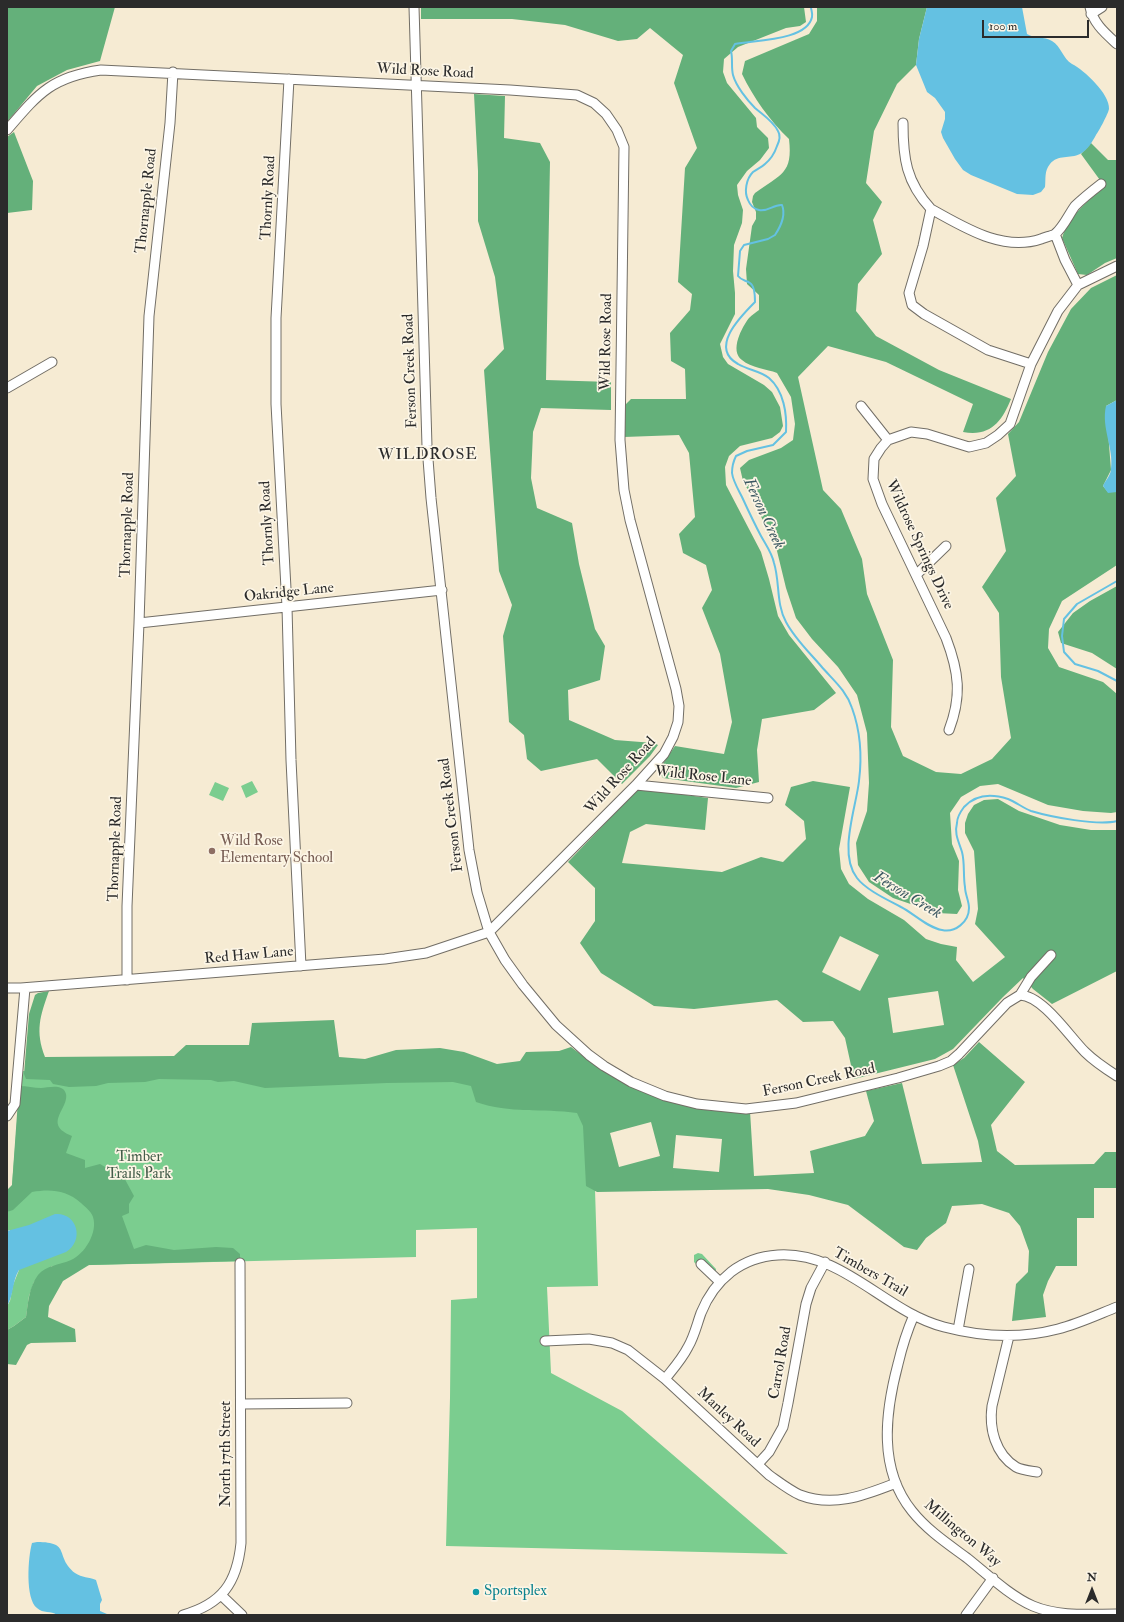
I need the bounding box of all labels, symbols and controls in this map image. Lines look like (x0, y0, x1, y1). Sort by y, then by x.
scale bar (984, 12, 1091, 38)
text: 100 m (989, 19, 1017, 34)
street label: Wild Rose Road (376, 60, 474, 84)
street label: Thornapple Road (133, 148, 161, 254)
street label: Thornly Road (258, 155, 280, 241)
street label: Wild Rose Road (597, 293, 617, 391)
street label: Ferson Creek Road (400, 313, 422, 429)
district label: WILDROSE (378, 446, 478, 466)
street label: Thornapple Road (117, 472, 139, 578)
water label: Ferson Creek (738, 475, 788, 553)
street label: Wildrose Springs Drive (881, 477, 957, 613)
street label: Thornly Road (257, 480, 279, 566)
street label: Oakridge Lane (243, 579, 335, 607)
street label: Wild Rose Road (582, 734, 660, 818)
street label: Ferson Creek Road (436, 757, 468, 873)
street label: Wild Rose Lane (654, 763, 752, 791)
street label: Thornapple Road (105, 796, 127, 902)
place label: Wild Rose Elementary School (220, 833, 333, 868)
marker: Wild Rose Elementary School (207, 846, 217, 856)
water label: Ferson Creek (869, 868, 945, 924)
street label: Red Haw Lane (204, 943, 294, 969)
street label: Ferson Creek Road (761, 1060, 877, 1102)
park label: Timber Trails Park (107, 1149, 171, 1184)
street label: Timbers Trail (830, 1244, 910, 1302)
street label: Carrol Road (766, 1325, 796, 1401)
street label: Manley Road (693, 1384, 763, 1452)
street label: North 17th Street (218, 1401, 236, 1507)
street label: Millington Way (920, 1497, 1004, 1571)
north arrow (1072, 1570, 1112, 1610)
text: N (1087, 1571, 1097, 1584)
place label: Sportsplex (484, 1583, 547, 1601)
marker: Sportsplex (471, 1587, 481, 1597)

